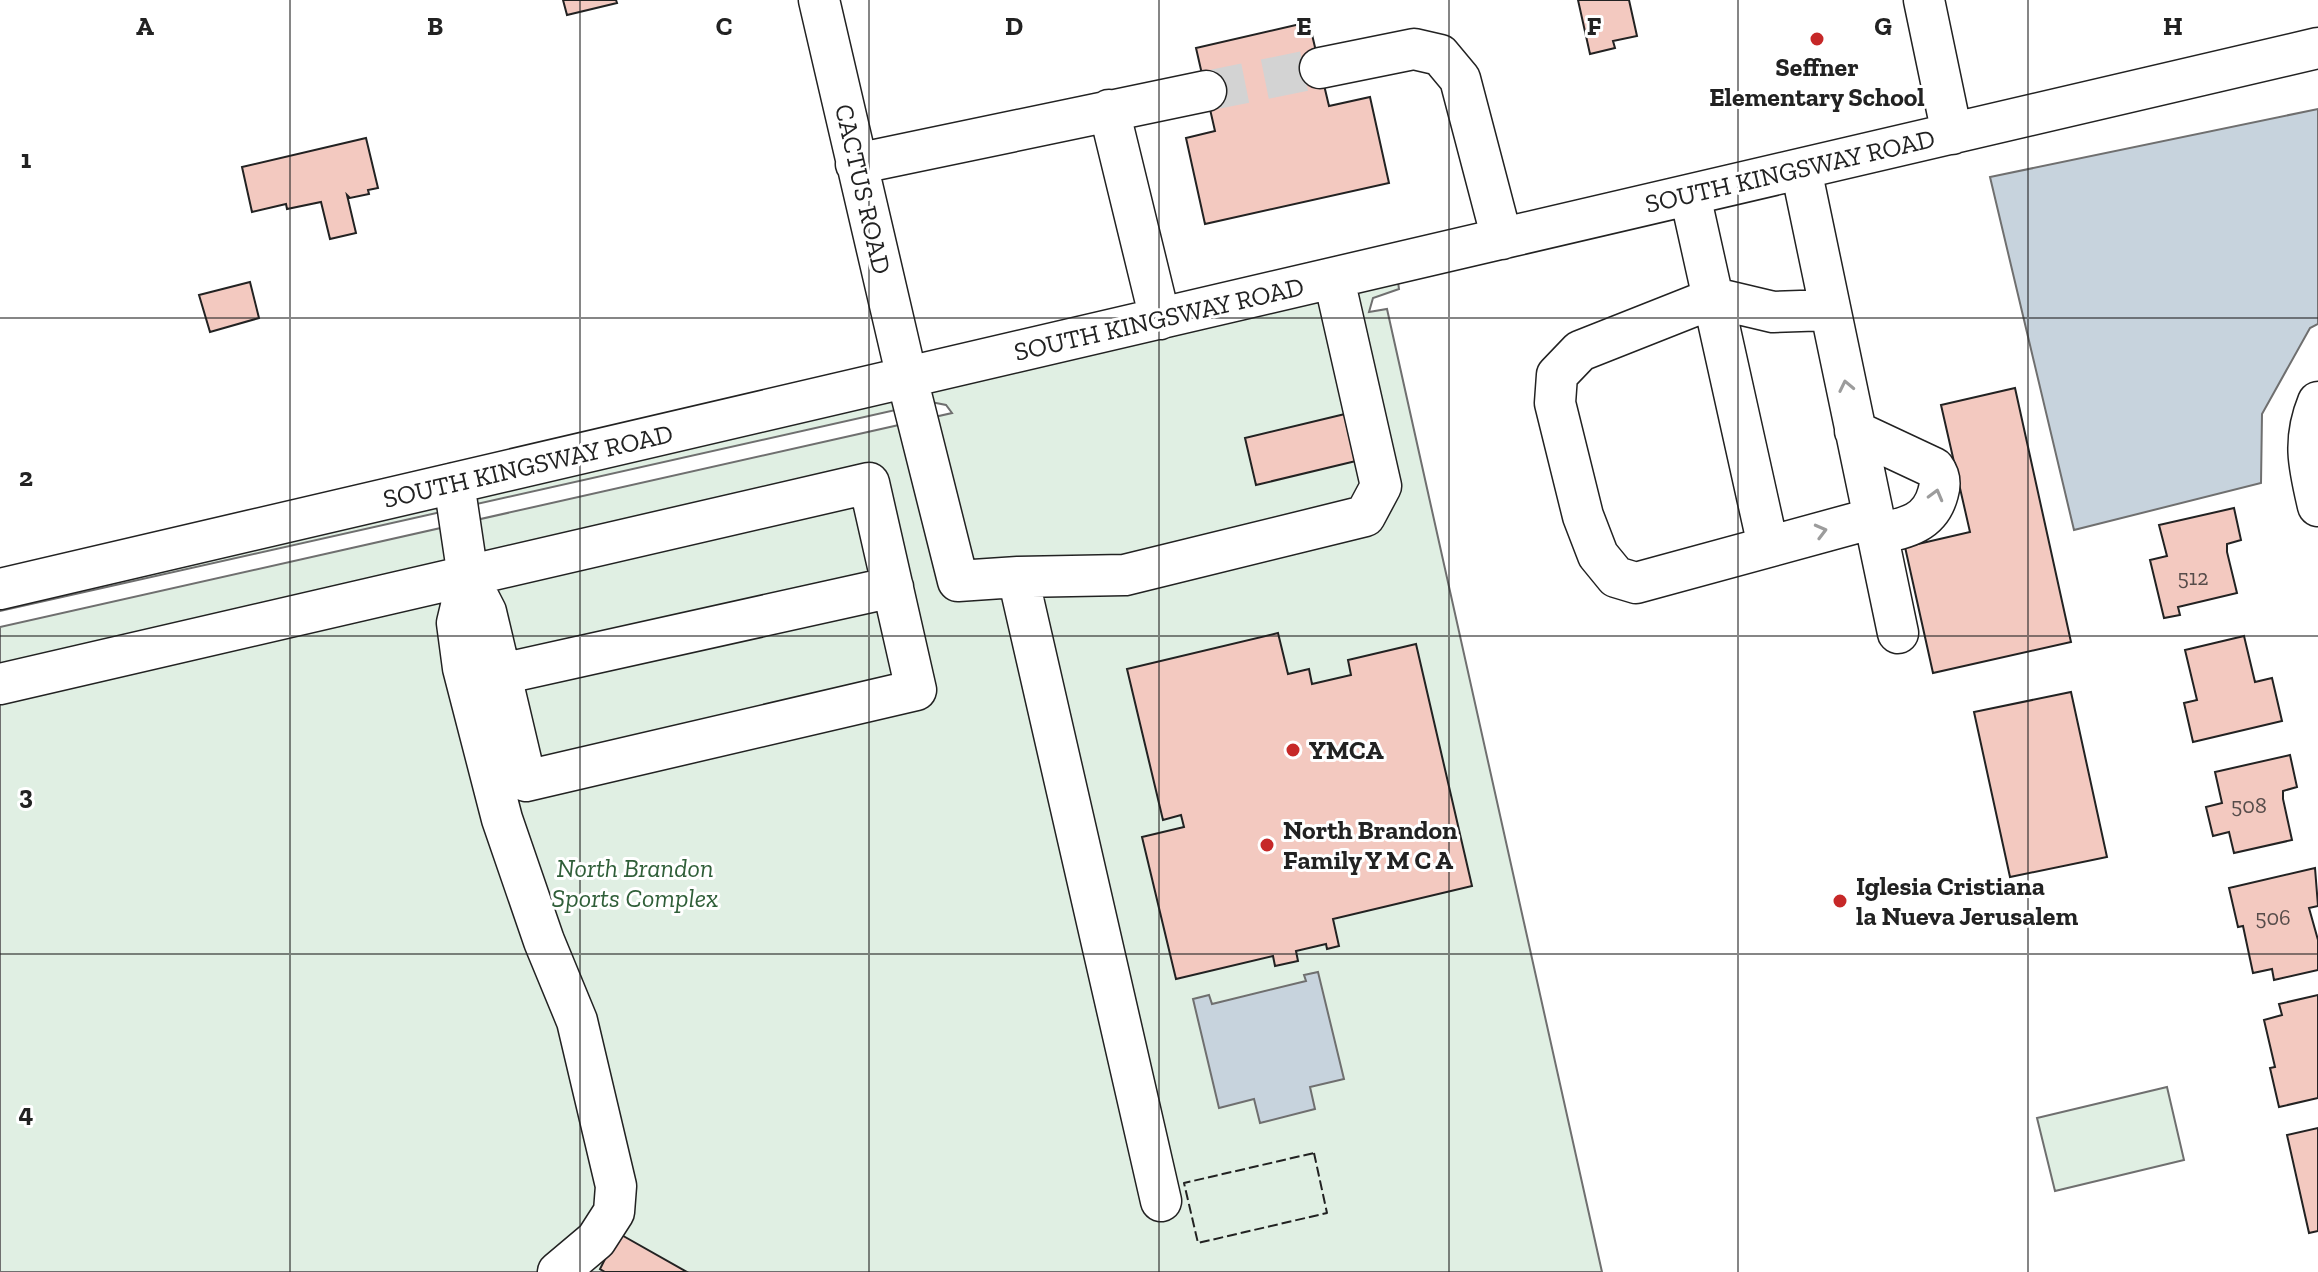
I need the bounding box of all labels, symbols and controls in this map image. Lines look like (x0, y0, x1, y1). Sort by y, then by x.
text: A (136, 10, 154, 42)
text: B (427, 10, 443, 42)
text: C (716, 10, 732, 42)
text: D (1005, 10, 1023, 42)
text: E (1296, 10, 1312, 42)
text: F (1587, 10, 1602, 42)
text: G (1874, 10, 1892, 42)
text: H (2163, 10, 2183, 42)
marker: Seffner Elementary School (1808, 30, 1826, 48)
place label: Seffner Elementary School (1709, 51, 1925, 113)
street label: CACTUS ROAD (828, 101, 898, 277)
street label: SOUTH KINGSWAY ROAD (1642, 122, 1938, 220)
text: 1 (21, 143, 32, 175)
street label: SOUTH KINGSWAY ROAD (1011, 270, 1307, 368)
one-way arrow (1838, 380, 1855, 394)
street label: SOUTH KINGSWAY ROAD (380, 417, 676, 515)
text: 2 (19, 461, 33, 493)
one-way arrow (1927, 488, 1943, 502)
one-way arrow (1813, 524, 1827, 541)
house number: 512 (2177, 564, 2209, 591)
place label: YMCA (1309, 734, 1384, 766)
marker: YMCA (1284, 741, 1302, 759)
text: 3 (19, 779, 33, 811)
house number: 508 (2231, 792, 2267, 819)
place label: North Brandon Family Y M C A (1283, 814, 1458, 876)
marker: North Brandon Family Y M C A (1258, 836, 1276, 854)
park label: North Brandon Sports Complex (552, 852, 718, 914)
place label: Iglesia Cristiana la Nueva Jerusalem (1856, 870, 2078, 932)
marker: Iglesia Cristiana la Nueva Jerusalem (1831, 892, 1849, 910)
house number: 506 (2255, 904, 2291, 931)
text: 4 (19, 1097, 34, 1129)

